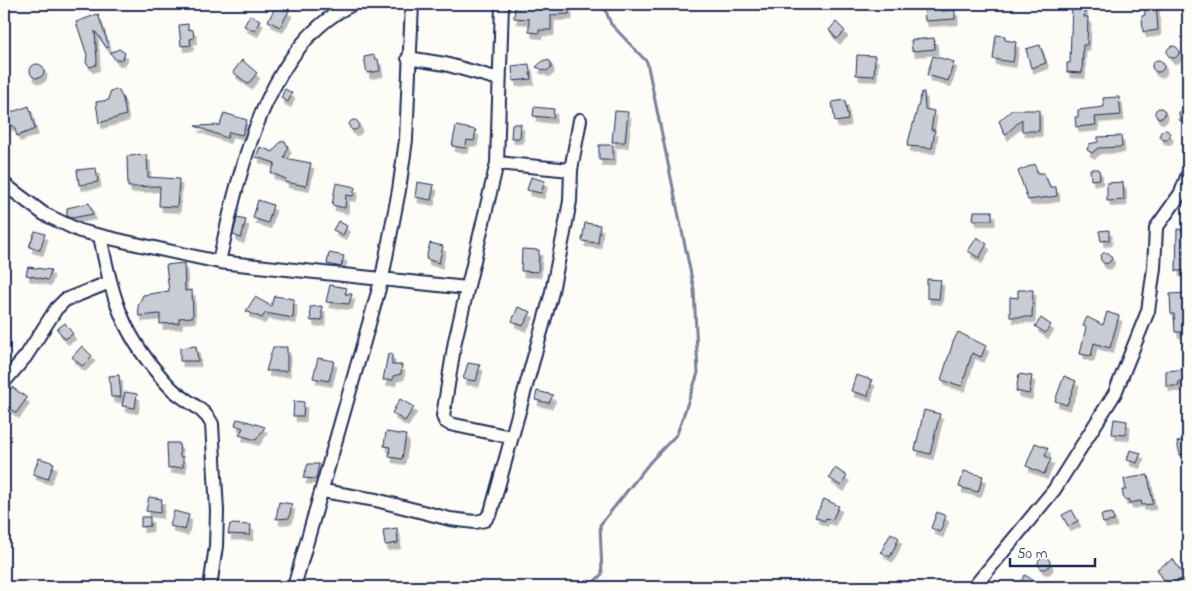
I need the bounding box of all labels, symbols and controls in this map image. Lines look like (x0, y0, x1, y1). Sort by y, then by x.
scale bar (1010, 536, 1094, 568)
text: 50 m (1017, 543, 1048, 565)

